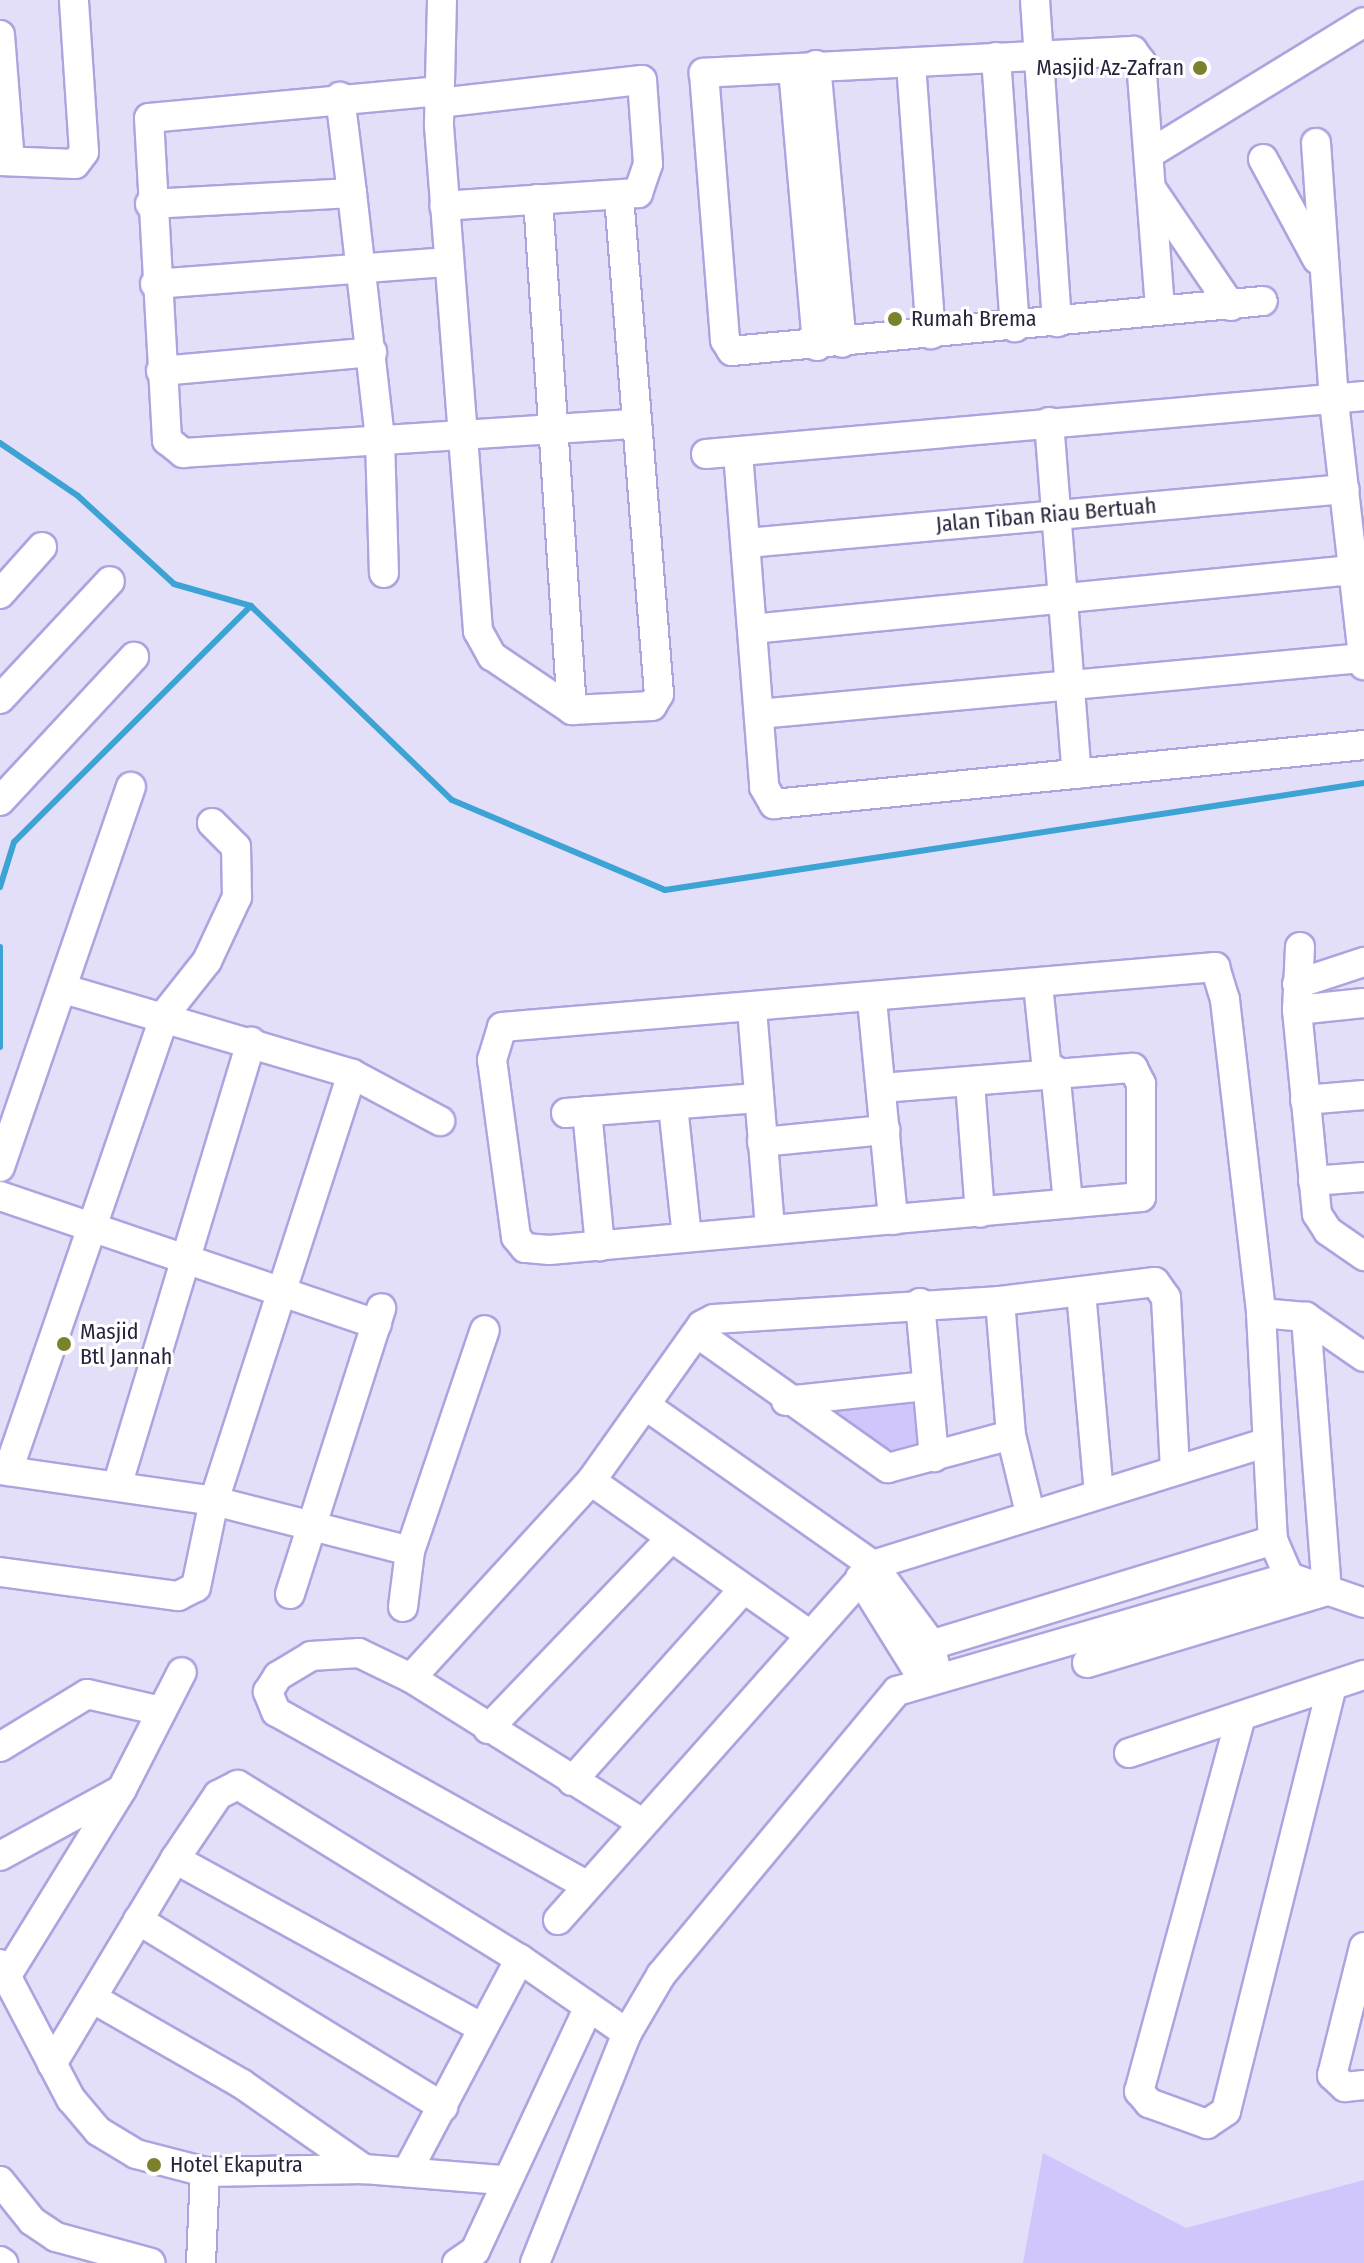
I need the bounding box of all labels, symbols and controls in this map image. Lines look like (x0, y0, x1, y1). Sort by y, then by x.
place label: Masjid Az-Zafran (1036, 55, 1184, 81)
marker: Masjid Az-Zafran (1191, 59, 1209, 77)
place label: Rumah Brema (911, 306, 1037, 332)
marker: Rumah Brema (886, 310, 904, 328)
street label: Jalan Tiban Riau Bertuah (935, 492, 1157, 538)
place label: Masjid Btl Jannah (80, 1318, 172, 1370)
marker: Masjid Btl Jannah (55, 1335, 73, 1353)
place label: Hotel Ekaputra (170, 2152, 303, 2178)
marker: Hotel Ekaputra (145, 2156, 163, 2174)

